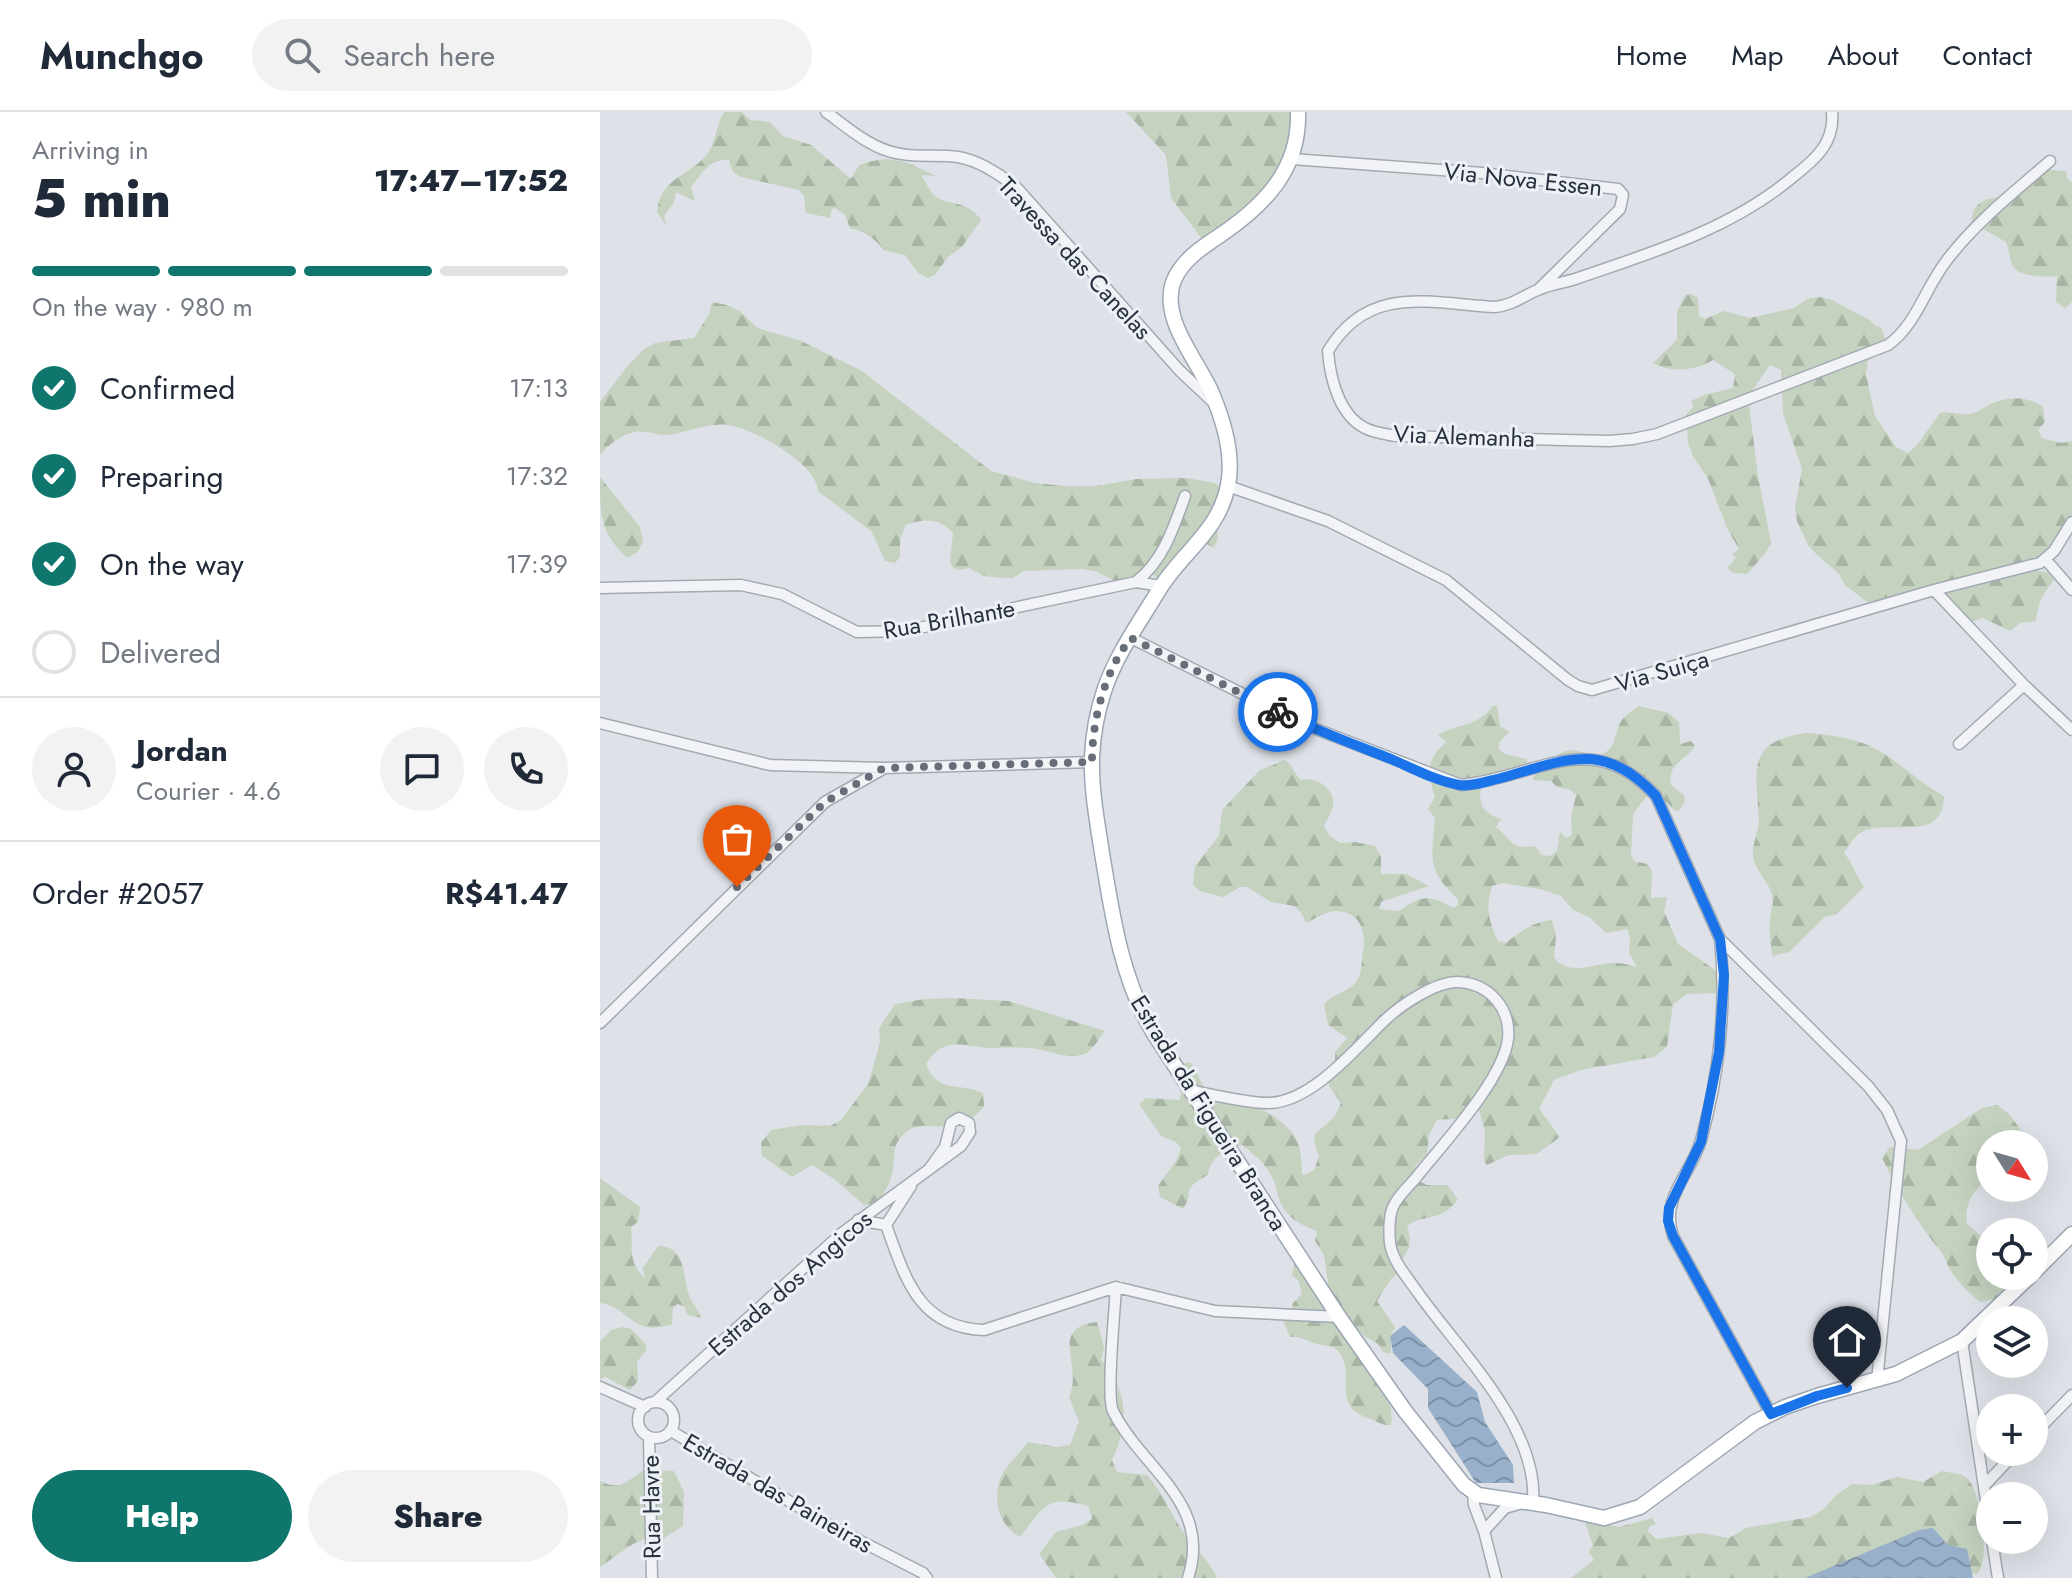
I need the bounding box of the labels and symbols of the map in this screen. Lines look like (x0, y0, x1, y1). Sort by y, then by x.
street label: Via Nova Essen (1442, 153, 1604, 205)
street label: Travessa das Canelas (990, 169, 1160, 347)
street label: Via Alemanha (1393, 416, 1535, 456)
street label: Rua Brilhante (880, 590, 1018, 648)
street label: Via Suiça (1611, 641, 1713, 701)
courier (1238, 672, 1318, 752)
pin (703, 805, 771, 887)
street label: Estrada da Figueira Branca (1122, 988, 1296, 1238)
north arrow (1976, 1130, 2048, 1202)
street label: Estrada dos Angicos (700, 1202, 880, 1364)
pin (1813, 1306, 1881, 1388)
street label: Estrada das Paineiras (677, 1424, 879, 1562)
street label: Rua Havre (633, 1455, 669, 1559)

